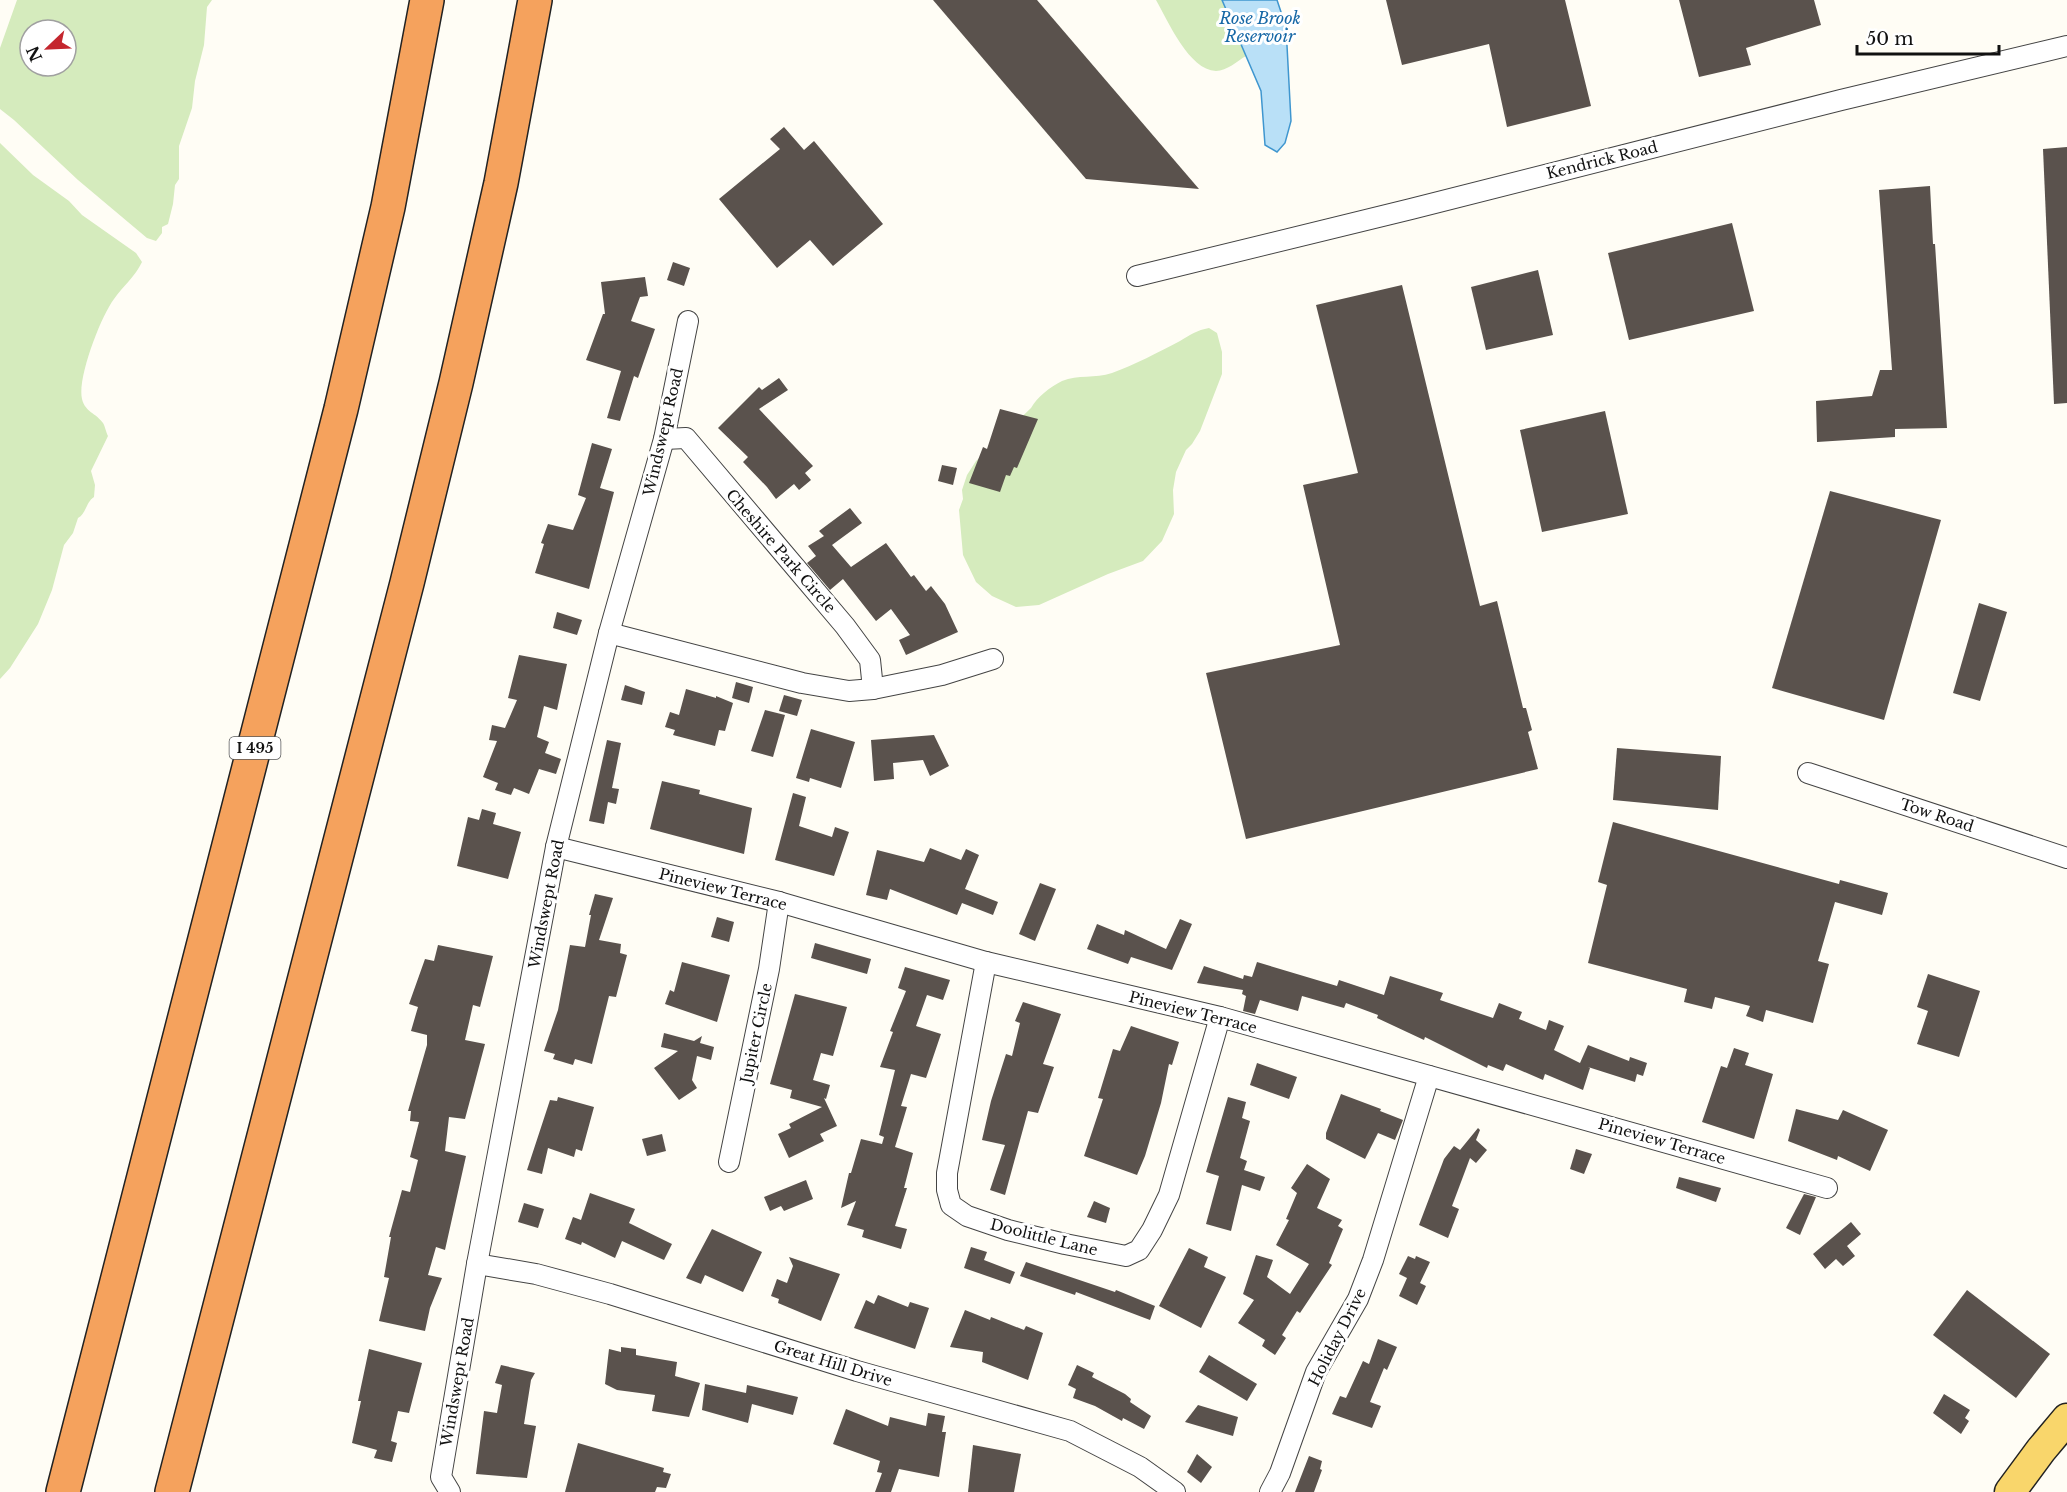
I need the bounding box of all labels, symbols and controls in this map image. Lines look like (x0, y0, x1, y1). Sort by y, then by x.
water label: Rose Brook Reservoir (1218, 8, 1301, 46)
north arrow (18, 18, 78, 78)
scale bar (1857, 18, 2000, 56)
text: 50 m (1866, 28, 1914, 50)
text: N (22, 43, 46, 65)
street label: Kendrick Road (1544, 137, 1660, 183)
street label: Windswept Road (639, 366, 687, 499)
street label: Cheshire Park Circle (722, 485, 840, 617)
road number: I 495 (230, 737, 280, 759)
street label: Tow Road (1898, 794, 1976, 836)
street label: Windswept Road (524, 838, 568, 971)
street label: Pineview Terrace (657, 864, 789, 914)
street label: Jupiter Circle (736, 981, 776, 1087)
street label: Pineview Terrace (1127, 987, 1259, 1037)
street label: Pineview Terrace (1596, 1114, 1728, 1168)
street label: Doolittle Lane (988, 1214, 1100, 1260)
street label: Holiday Drive (1304, 1285, 1370, 1389)
street label: Windswept Road (436, 1316, 478, 1449)
street label: Great Hill Drive (771, 1336, 895, 1390)

